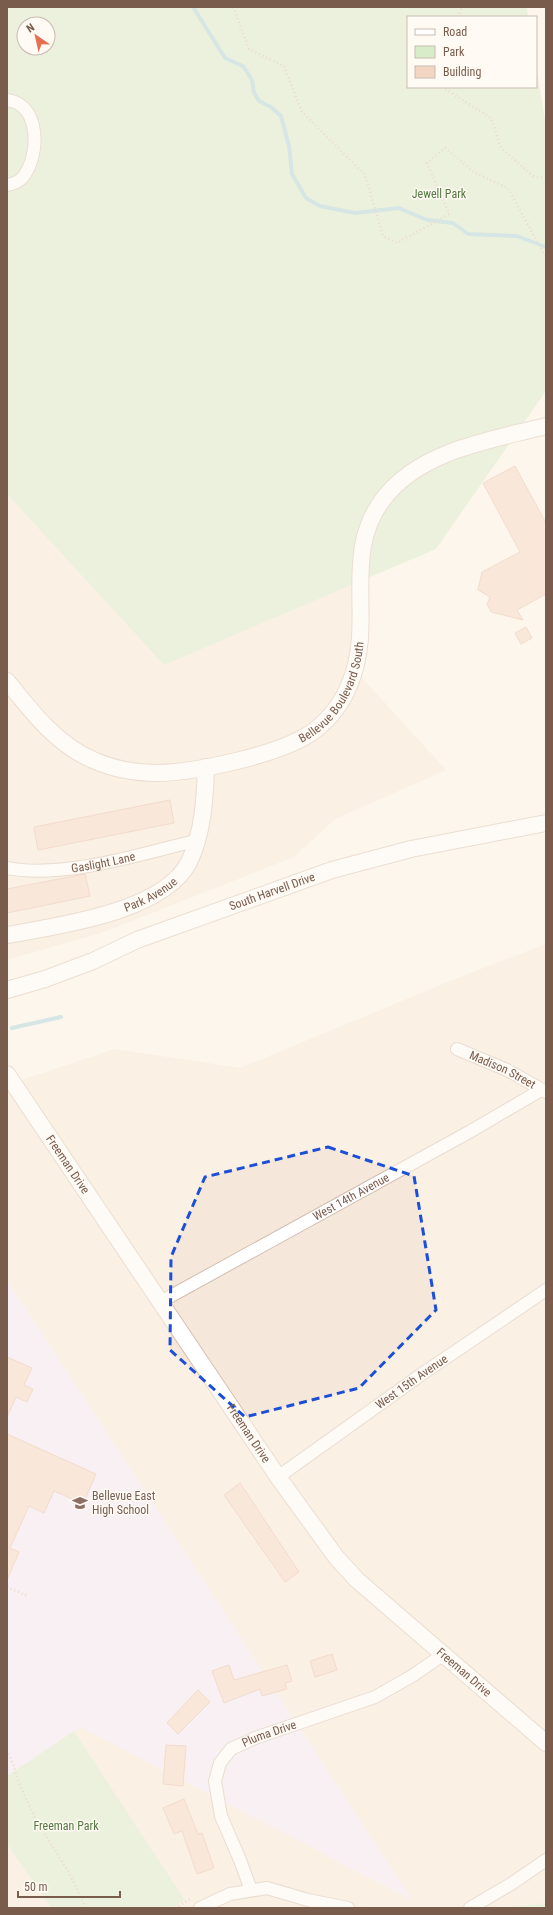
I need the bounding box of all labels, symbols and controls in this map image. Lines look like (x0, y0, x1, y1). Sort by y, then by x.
north arrow (16, 16, 56, 56)
legend (407, 16, 537, 88)
text: N (24, 21, 37, 35)
text: Road (443, 25, 467, 39)
text: Park (443, 45, 465, 59)
text: Building (443, 65, 481, 79)
park label: Jewell Park (412, 187, 467, 201)
street label: Bellevue Boulevard South (296, 641, 367, 746)
street label: Gaslight Lane (70, 849, 137, 875)
street label: South Harvell Drive (227, 870, 317, 913)
street label: Park Avenue (122, 874, 180, 915)
street label: Madison Street (467, 1048, 538, 1092)
street label: Freeman Drive (43, 1132, 93, 1197)
street label: West 14th Avenue (310, 1170, 392, 1224)
street label: West 15th Avenue (373, 1351, 451, 1412)
street label: Freeman Drive (224, 1401, 274, 1466)
place label: Bellevue East High School (92, 1489, 156, 1517)
school or university icon: Bellevue East High School (71, 1494, 89, 1512)
street label: Freeman Drive (434, 1645, 495, 1700)
street label: Pluma Drive (240, 1717, 298, 1750)
park label: Freeman Park (33, 1819, 99, 1833)
scale bar (18, 1873, 120, 1899)
text: 50 m (24, 1880, 48, 1894)

